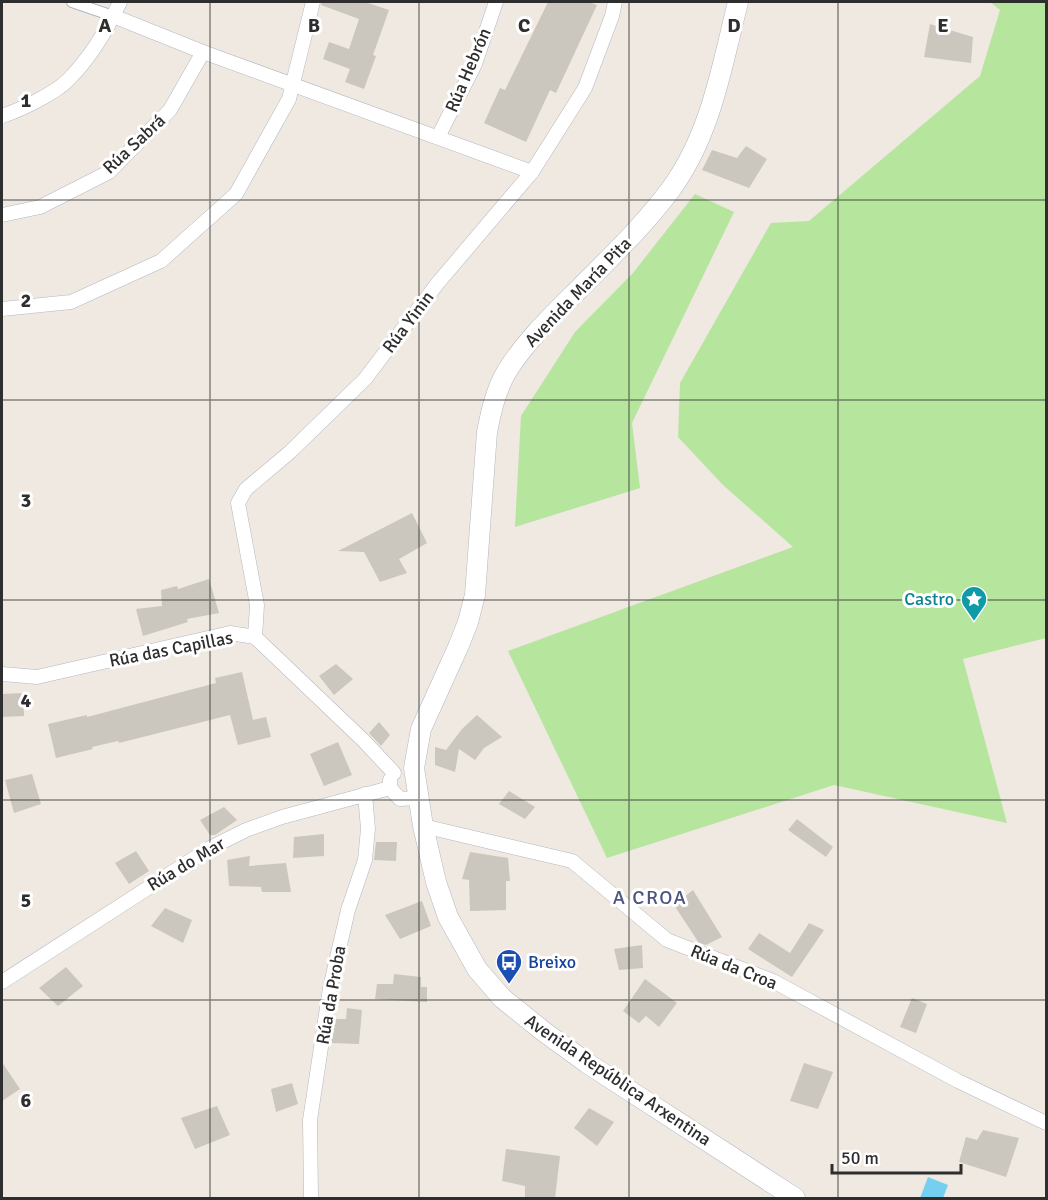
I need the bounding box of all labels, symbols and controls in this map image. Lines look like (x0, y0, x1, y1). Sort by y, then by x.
text: A (99, 13, 112, 38)
text: B (308, 13, 320, 38)
text: C (518, 13, 530, 38)
text: D (727, 13, 741, 38)
text: E (937, 13, 949, 38)
street label: Rúa Hebrón (440, 25, 496, 115)
text: 1 (21, 88, 32, 113)
street label: Rúa Sabrá (98, 109, 170, 179)
street label: Avenida María Pita (520, 233, 636, 351)
street label: Rúa Yinin (378, 287, 438, 357)
text: 2 (21, 288, 31, 313)
text: 3 (21, 488, 31, 513)
place icon: Castro (959, 584, 989, 622)
place label: Castro (904, 588, 954, 610)
street label: Rúa das Capillas (107, 626, 235, 672)
text: 4 (21, 688, 32, 713)
street label: Rúa do Mar (143, 832, 229, 896)
district label: A CROA (613, 885, 687, 910)
text: 5 (21, 888, 31, 913)
street label: Rúa da Croa (687, 940, 781, 994)
street label: Rúa da Proba (311, 944, 351, 1046)
bus stop icon: Breixo (494, 947, 524, 985)
place label: Breixo (528, 951, 576, 973)
street label: Avenida República Arxentina (521, 1009, 715, 1151)
text: 6 (21, 1088, 32, 1113)
scale bar (832, 1137, 961, 1175)
text: 50 m (841, 1147, 879, 1169)

